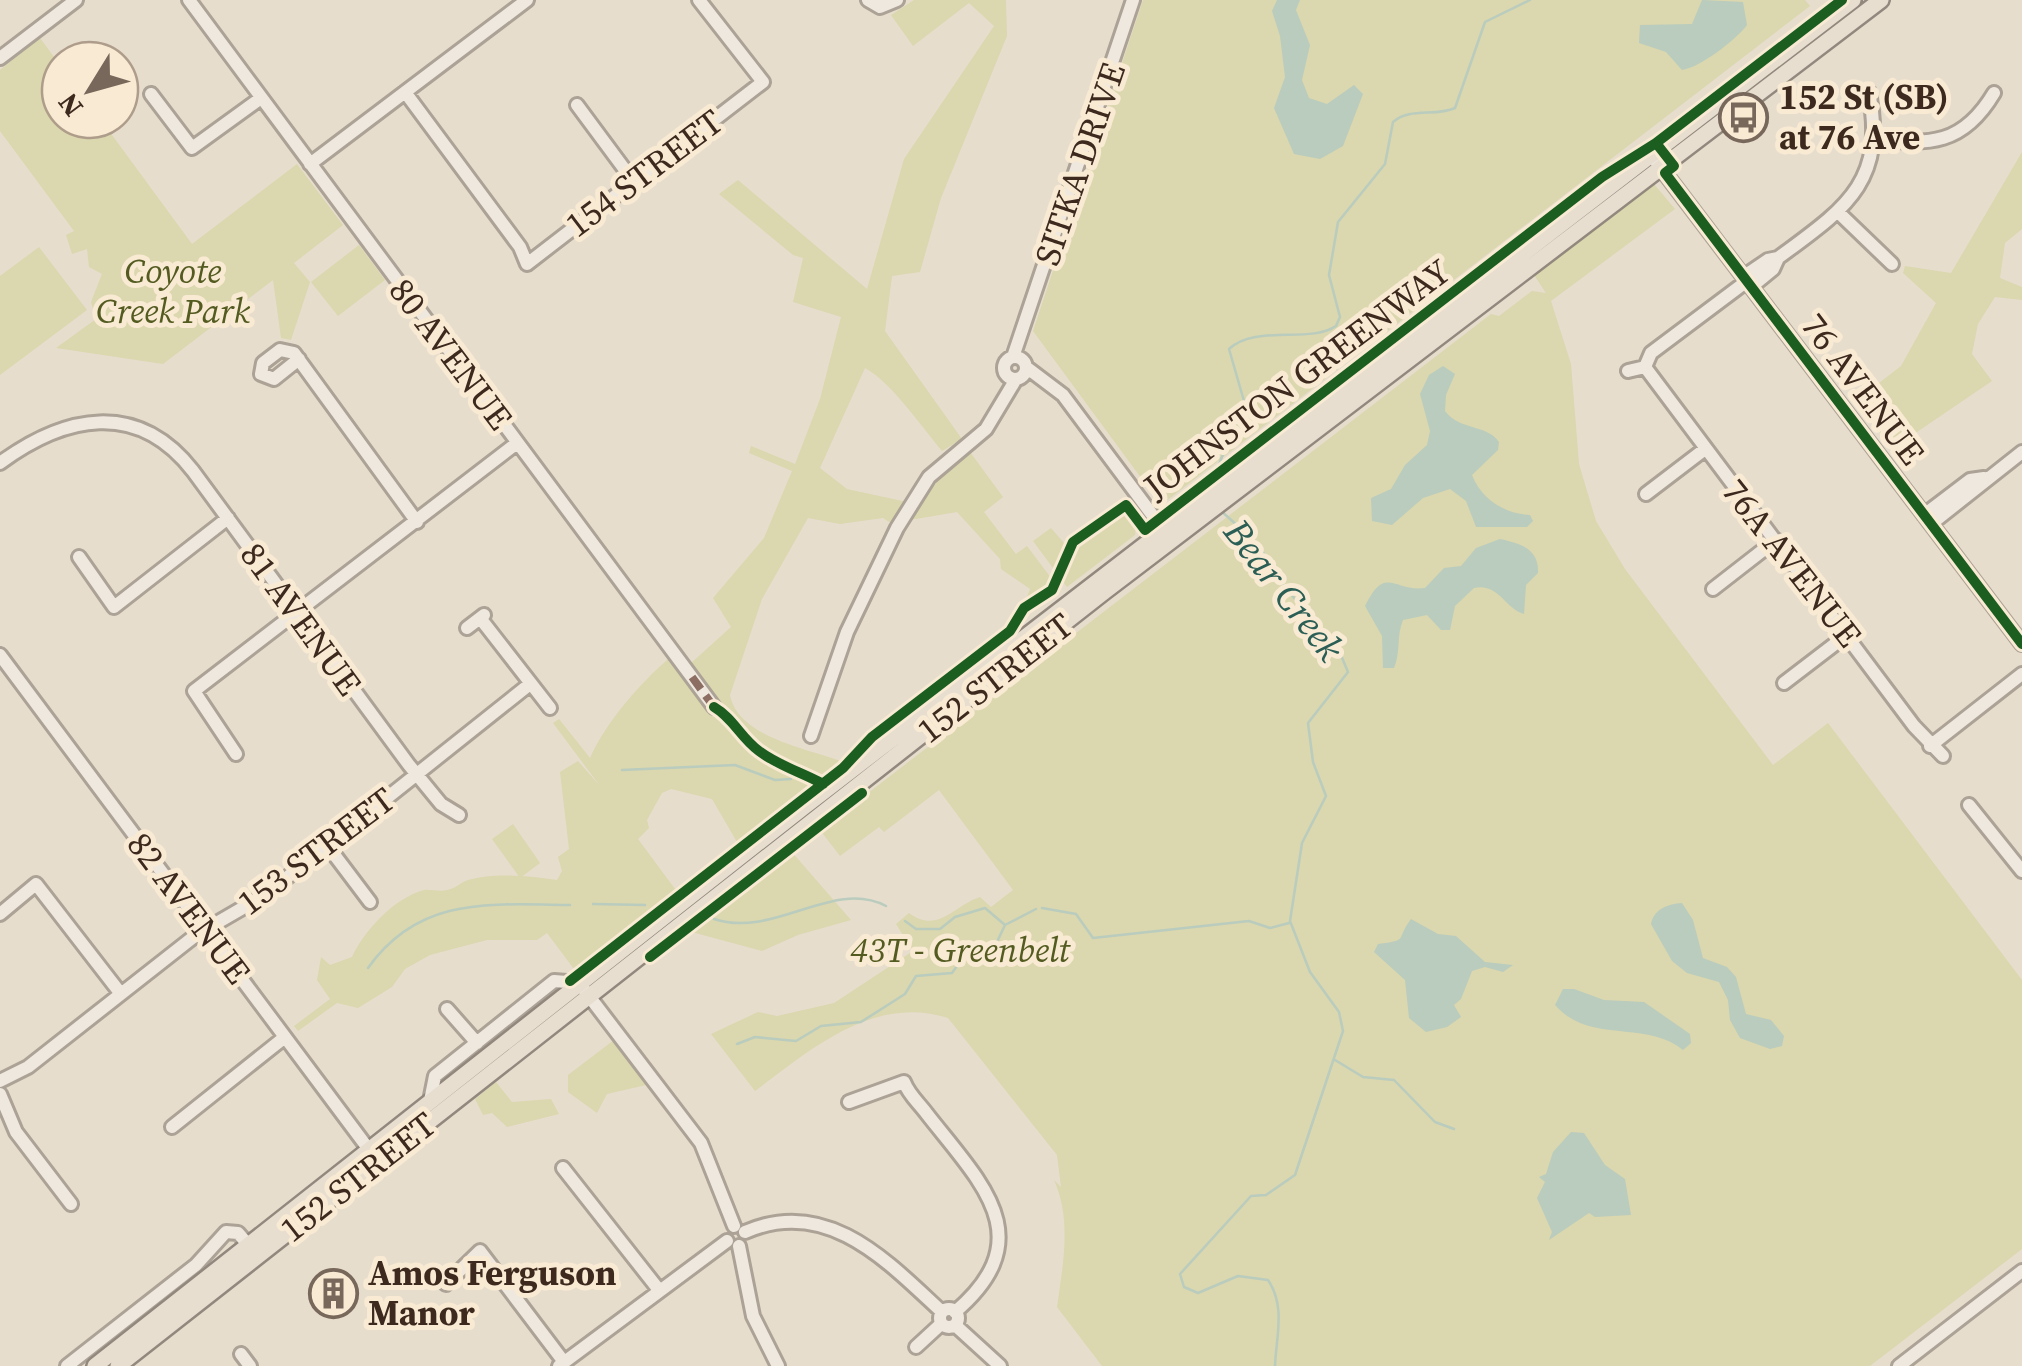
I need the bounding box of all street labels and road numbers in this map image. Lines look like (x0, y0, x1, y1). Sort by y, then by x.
street label: SITKA DRIVE (1023, 56, 1137, 272)
street label: 154 STREET (555, 98, 733, 248)
street label: JOHNSTON GREENWAY (1133, 248, 1460, 511)
street label: 80 AVENUE (378, 268, 524, 440)
street label: 76 AVENUE (1790, 303, 1936, 475)
street label: 76A AVENUE (1711, 469, 1873, 657)
street label: 81 AVENUE (229, 533, 373, 705)
street label: 152 STREET (907, 602, 1083, 754)
street label: 153 STREET (227, 776, 405, 926)
street label: 82 AVENUE (116, 822, 262, 994)
street label: 152 STREET (270, 1101, 446, 1253)

